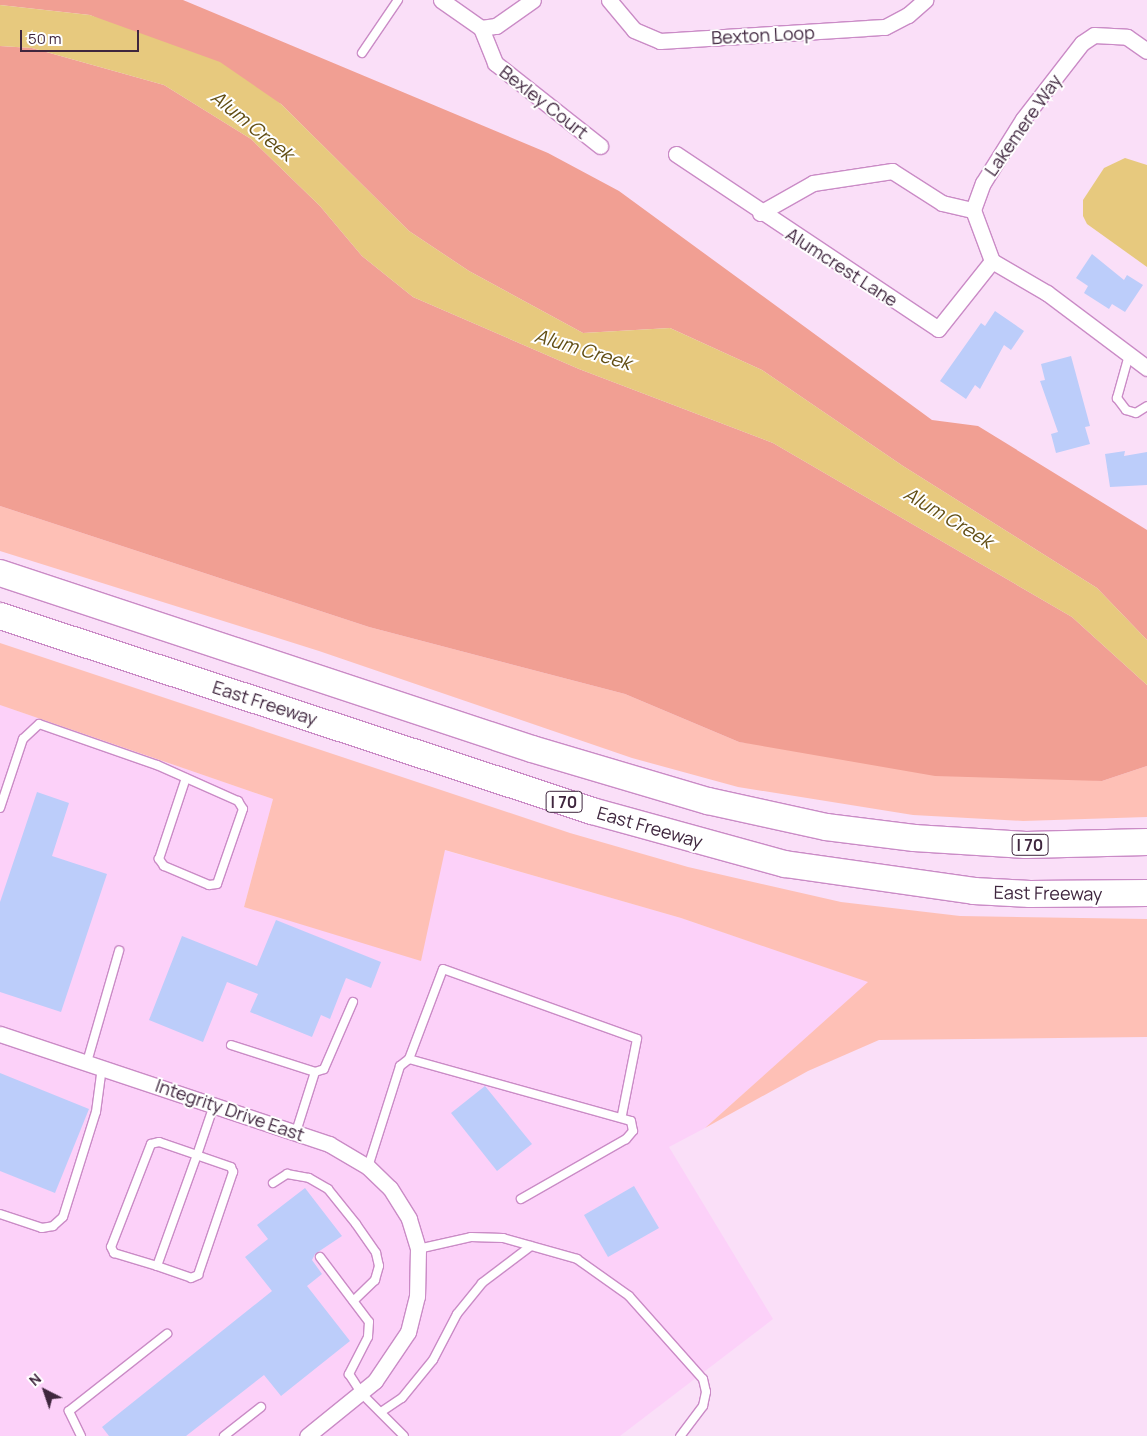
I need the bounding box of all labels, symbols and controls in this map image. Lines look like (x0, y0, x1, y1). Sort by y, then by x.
scale bar (22, 20, 141, 52)
street label: Bexton Loop (711, 22, 815, 48)
text: 50 m (28, 28, 62, 49)
street label: Bexley Court (495, 61, 593, 143)
street label: Lakemere Way (980, 70, 1066, 180)
water label: Alum Creek (206, 86, 298, 166)
street label: Alumcrest Lane (782, 223, 902, 311)
water label: Alum Creek (532, 325, 634, 375)
water label: Alum Creek (899, 483, 997, 553)
street label: East Freeway (210, 676, 320, 730)
road number: I 70 (545, 789, 583, 816)
street label: East Freeway (595, 802, 705, 852)
road number: I 70 (1011, 832, 1049, 858)
street label: East Freeway (993, 881, 1103, 905)
street label: Integrity Drive East (153, 1074, 307, 1146)
north arrow (20, 1366, 70, 1416)
text: N (25, 1369, 45, 1390)

